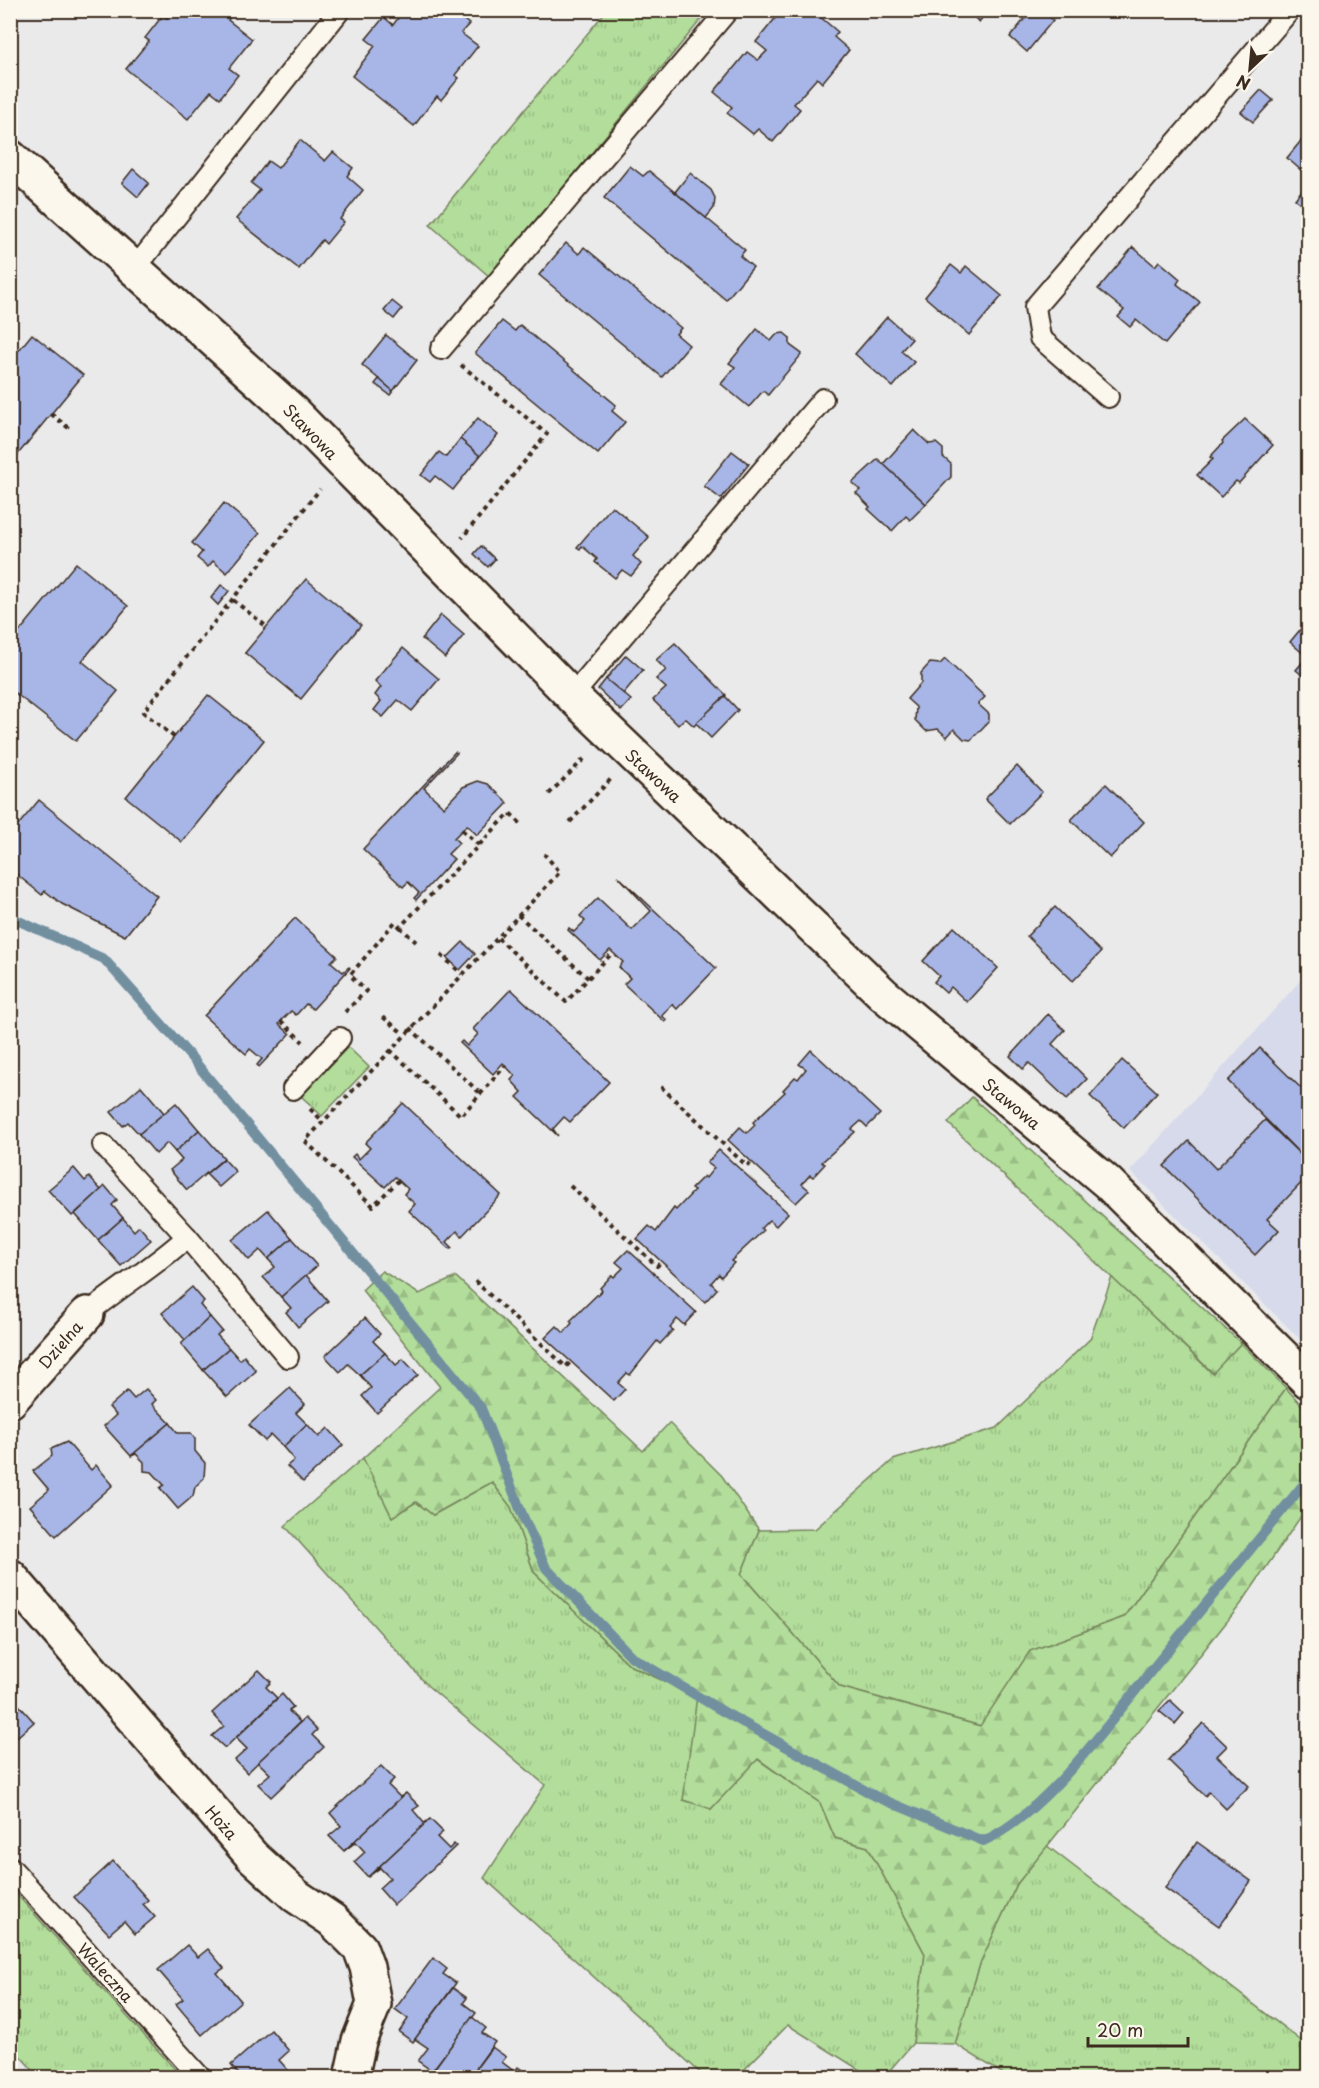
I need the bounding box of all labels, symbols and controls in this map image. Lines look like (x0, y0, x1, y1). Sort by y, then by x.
north arrow (1220, 39, 1280, 99)
text: N (1232, 70, 1254, 97)
street label: Stawowa (278, 398, 344, 464)
street label: Stawowa (620, 743, 688, 808)
street label: Stawowa (978, 1071, 1046, 1135)
street label: Dzielna (32, 1315, 88, 1373)
street label: Hoża (200, 1799, 244, 1845)
street label: Waleczna (73, 1937, 139, 2007)
scale bar (1088, 2010, 1188, 2048)
text: 20 m (1097, 2016, 1143, 2043)

